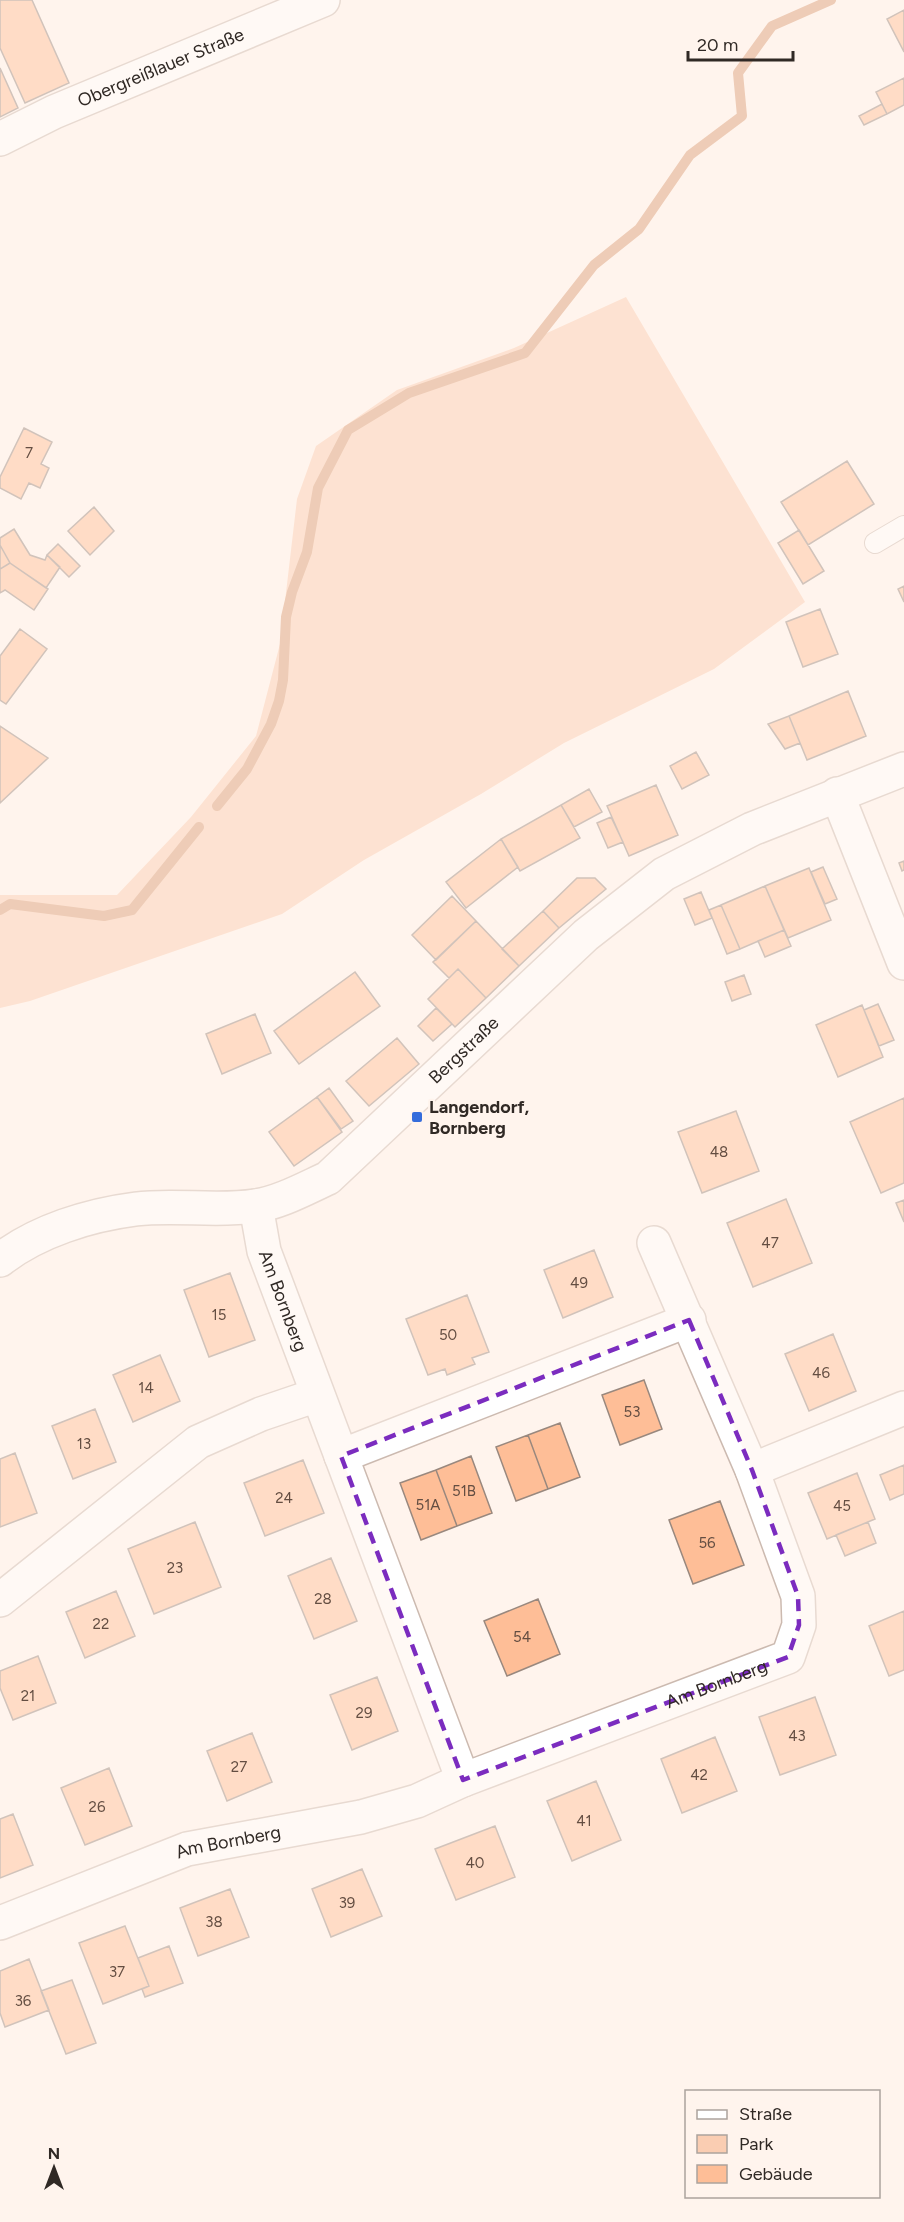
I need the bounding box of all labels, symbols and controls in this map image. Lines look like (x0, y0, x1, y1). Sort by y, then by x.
street label: Obergreißlauer Straße (74, 23, 247, 112)
scale bar (688, 24, 793, 62)
text: 20 m (697, 34, 738, 56)
house number: 7 (25, 444, 33, 462)
street label: Bergstraße (424, 1012, 503, 1088)
place label: Langendorf, Bornberg (429, 1096, 530, 1139)
marker: Langendorf, Bornberg (410, 1110, 424, 1124)
house number: 48 (710, 1143, 728, 1161)
house number: 47 (761, 1234, 779, 1252)
street label: Am Bornberg (254, 1247, 312, 1355)
house number: 49 (570, 1274, 588, 1292)
house number: 15 (212, 1306, 226, 1324)
house number: 50 (439, 1326, 457, 1344)
house number: 46 (812, 1364, 830, 1382)
house number: 14 (138, 1379, 154, 1397)
house number: 53 (624, 1403, 640, 1421)
house number: 13 (77, 1435, 91, 1453)
house number: 51B (452, 1482, 476, 1500)
house number: 24 (275, 1489, 293, 1507)
house number: 51A (416, 1496, 440, 1514)
house number: 45 (833, 1497, 851, 1515)
house number: 56 (698, 1534, 716, 1552)
house number: 23 (167, 1559, 183, 1577)
house number: 28 (314, 1590, 332, 1608)
house number: 22 (93, 1615, 109, 1633)
house number: 54 (513, 1628, 531, 1646)
street label: Am Bornberg (663, 1655, 770, 1713)
house number: 21 (21, 1687, 35, 1705)
house number: 29 (356, 1704, 372, 1722)
house number: 43 (788, 1727, 806, 1745)
house number: 27 (231, 1758, 247, 1776)
house number: 42 (690, 1766, 708, 1784)
house number: 26 (89, 1798, 106, 1816)
house number: 41 (576, 1812, 592, 1830)
street label: Am Bornberg (172, 1821, 283, 1863)
house number: 40 (466, 1854, 484, 1872)
house number: 39 (339, 1894, 355, 1912)
house number: 38 (205, 1913, 223, 1931)
house number: 37 (109, 1963, 125, 1981)
house number: 36 (15, 1992, 32, 2010)
legend (685, 2090, 880, 2198)
text: Straße (739, 2103, 792, 2125)
text: Park (739, 2133, 774, 2155)
north arrow (24, 2138, 84, 2198)
text: N (48, 2144, 60, 2163)
text: Gebäude (739, 2163, 813, 2185)

